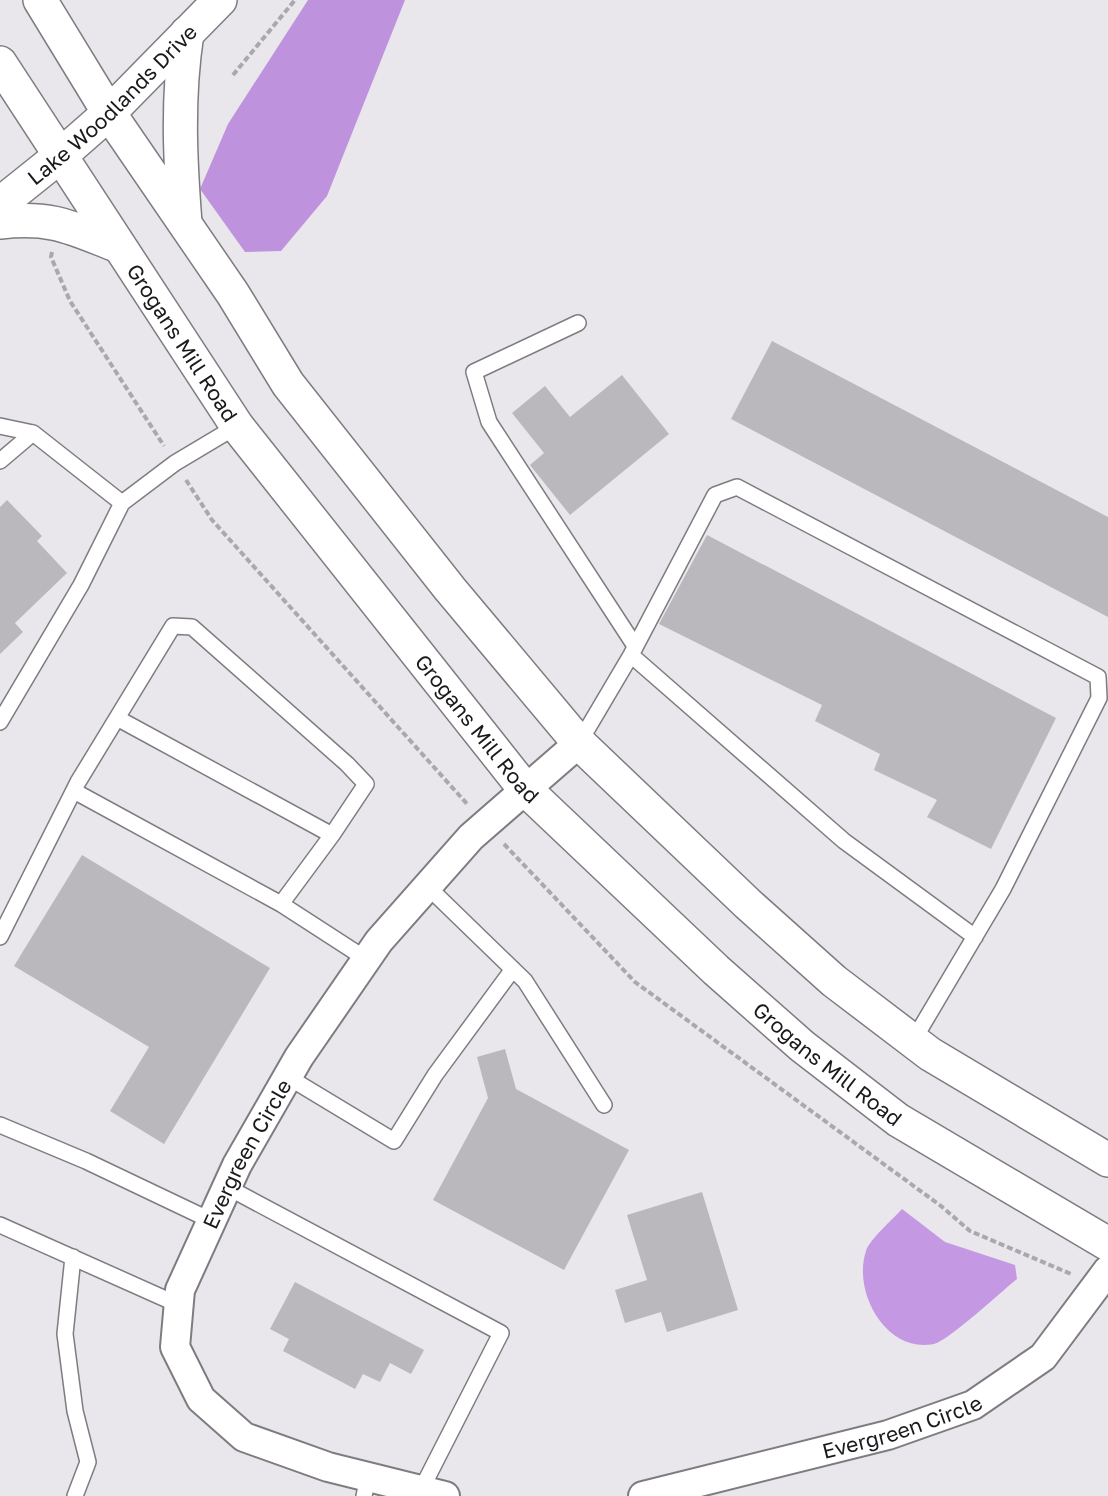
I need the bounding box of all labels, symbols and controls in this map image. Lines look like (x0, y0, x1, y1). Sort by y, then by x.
street label: Lake Woodlands Drive (22, 19, 202, 190)
street label: Grogans Mill Road (122, 259, 244, 427)
street label: Grogans Mill Road (410, 649, 545, 809)
street label: Grogans Mill Road (748, 996, 907, 1131)
street label: Evergreen Circle (197, 1074, 297, 1233)
street label: Evergreen Circle (820, 1390, 987, 1464)

